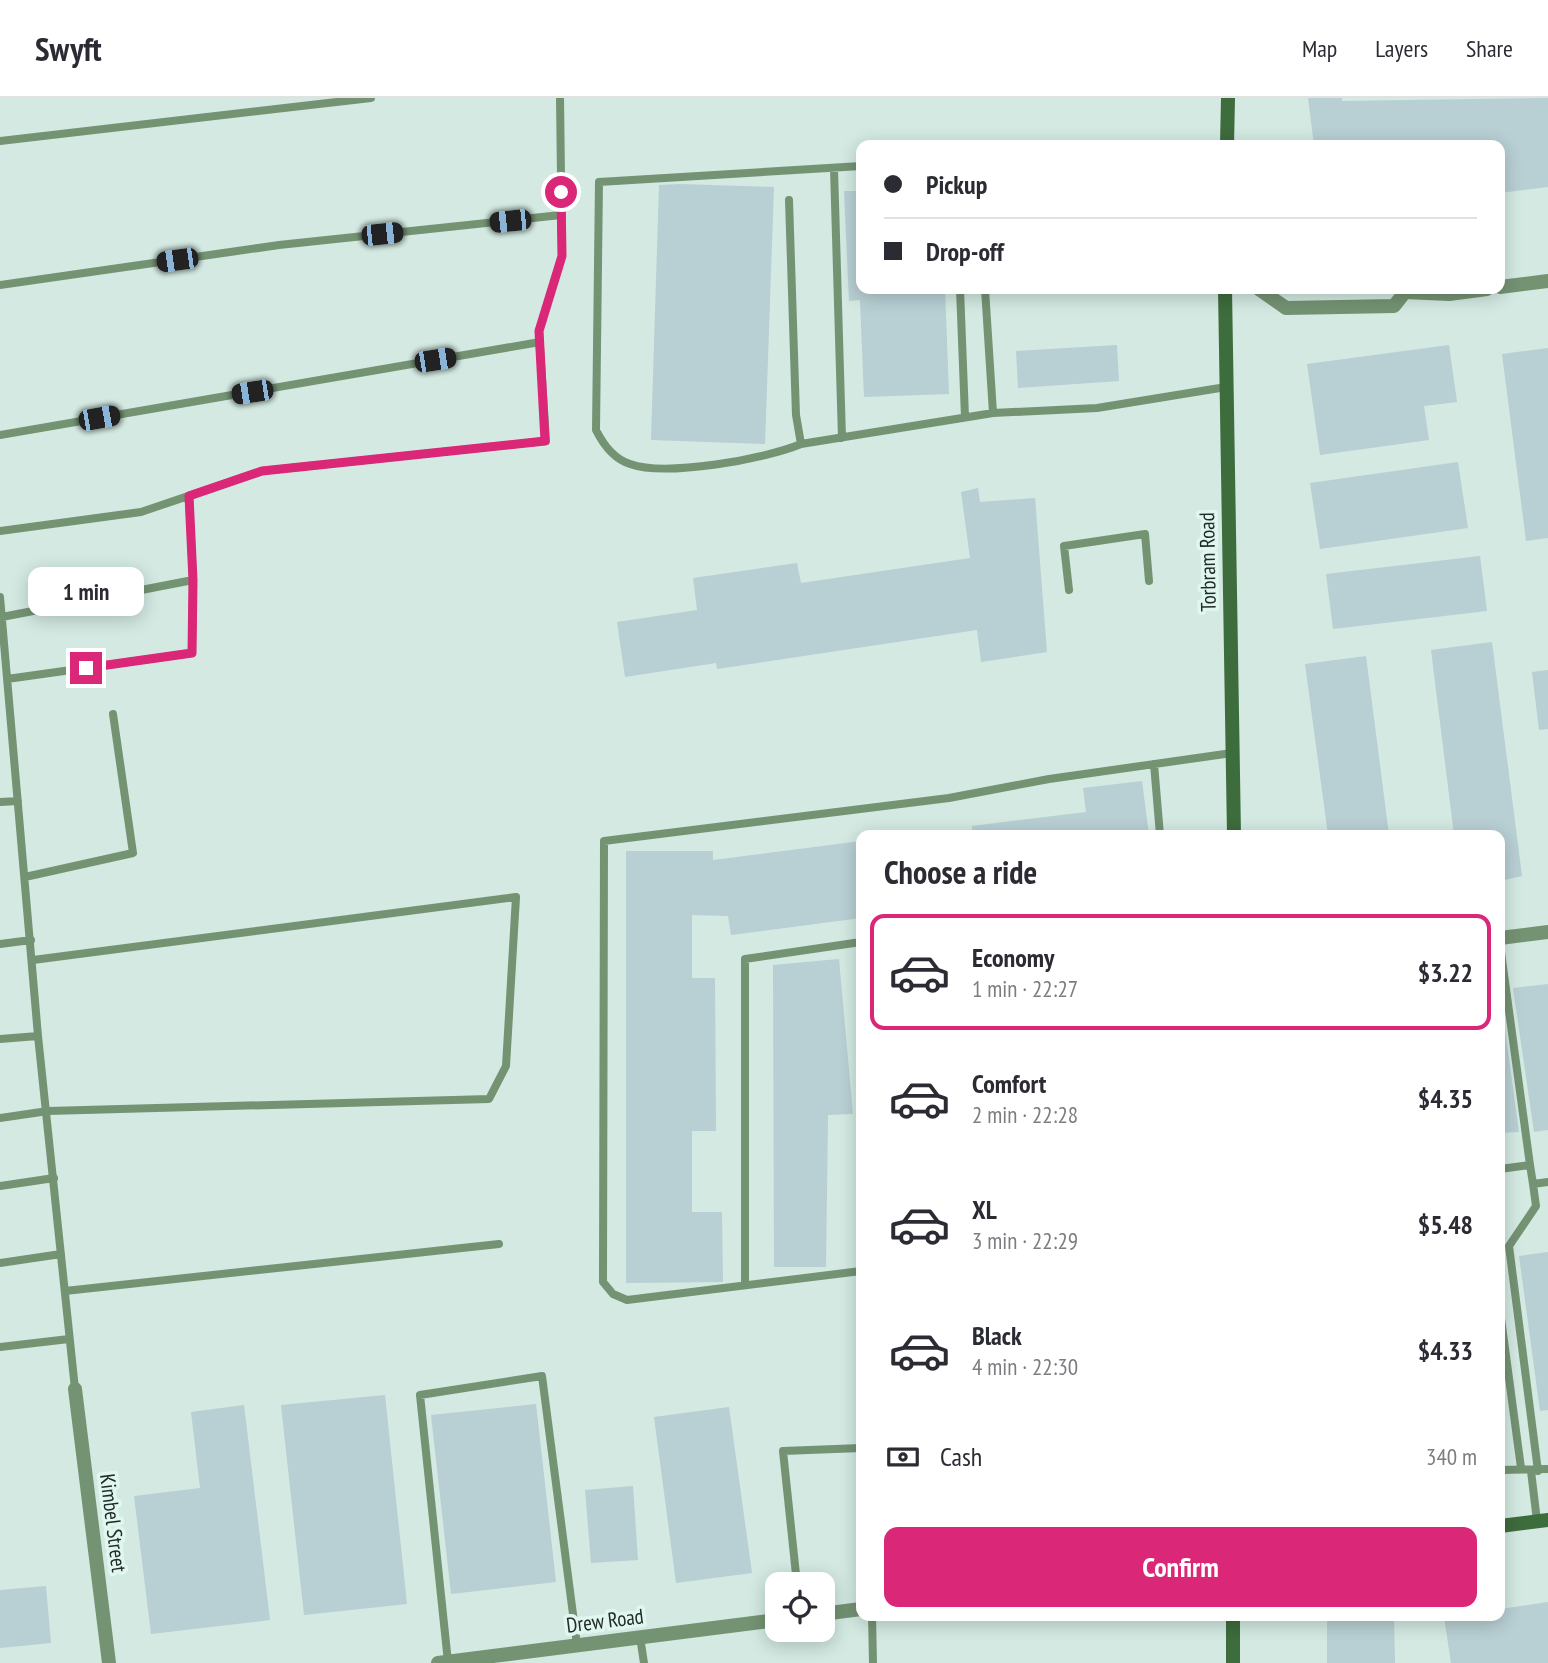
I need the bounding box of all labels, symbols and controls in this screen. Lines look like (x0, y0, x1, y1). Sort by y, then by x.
text: Swyft (35, 27, 102, 70)
text: Map (1302, 33, 1337, 64)
text: Layers (1375, 33, 1428, 64)
text: Share (1466, 33, 1513, 64)
text: Pickup (926, 168, 987, 201)
route start (545, 176, 577, 208)
car (489, 208, 532, 234)
car (361, 221, 404, 247)
text: Drop-off (926, 235, 1004, 268)
car (155, 247, 200, 273)
car (413, 346, 458, 374)
car (230, 378, 275, 406)
car (77, 404, 122, 432)
street label: Torbram Road (1193, 512, 1222, 612)
callout: 1 min (28, 566, 144, 616)
text: 1 min (63, 577, 109, 606)
route end (70, 652, 102, 684)
text: Choose a ride (884, 851, 1037, 893)
icon: car (888, 941, 951, 1004)
text: Economy (972, 941, 1054, 974)
text: $3.22 (1418, 956, 1473, 989)
text: 1 min · 22:27 (972, 974, 1078, 1003)
icon: car (888, 1067, 951, 1130)
text: Comfort (972, 1067, 1046, 1100)
text: $4.35 (1418, 1082, 1473, 1115)
text: 2 min · 22:28 (972, 1100, 1078, 1129)
icon: car (888, 1193, 951, 1256)
text: XL (972, 1193, 997, 1226)
text: $5.48 (1418, 1208, 1473, 1241)
text: 3 min · 22:29 (972, 1226, 1078, 1255)
icon: car (888, 1319, 951, 1382)
text: Black (972, 1319, 1022, 1352)
text: $4.33 (1418, 1334, 1473, 1367)
text: 4 min · 22:30 (972, 1352, 1078, 1381)
icon: cash (884, 1438, 922, 1476)
text: Cash (940, 1440, 982, 1473)
text: 340 m (1426, 1442, 1477, 1471)
street label: Kimbel Street (94, 1472, 133, 1574)
button: Confirm (884, 1527, 1477, 1607)
map controls (765, 1572, 835, 1642)
button: locate (765, 1572, 835, 1642)
street label: Drew Road (565, 1602, 645, 1639)

